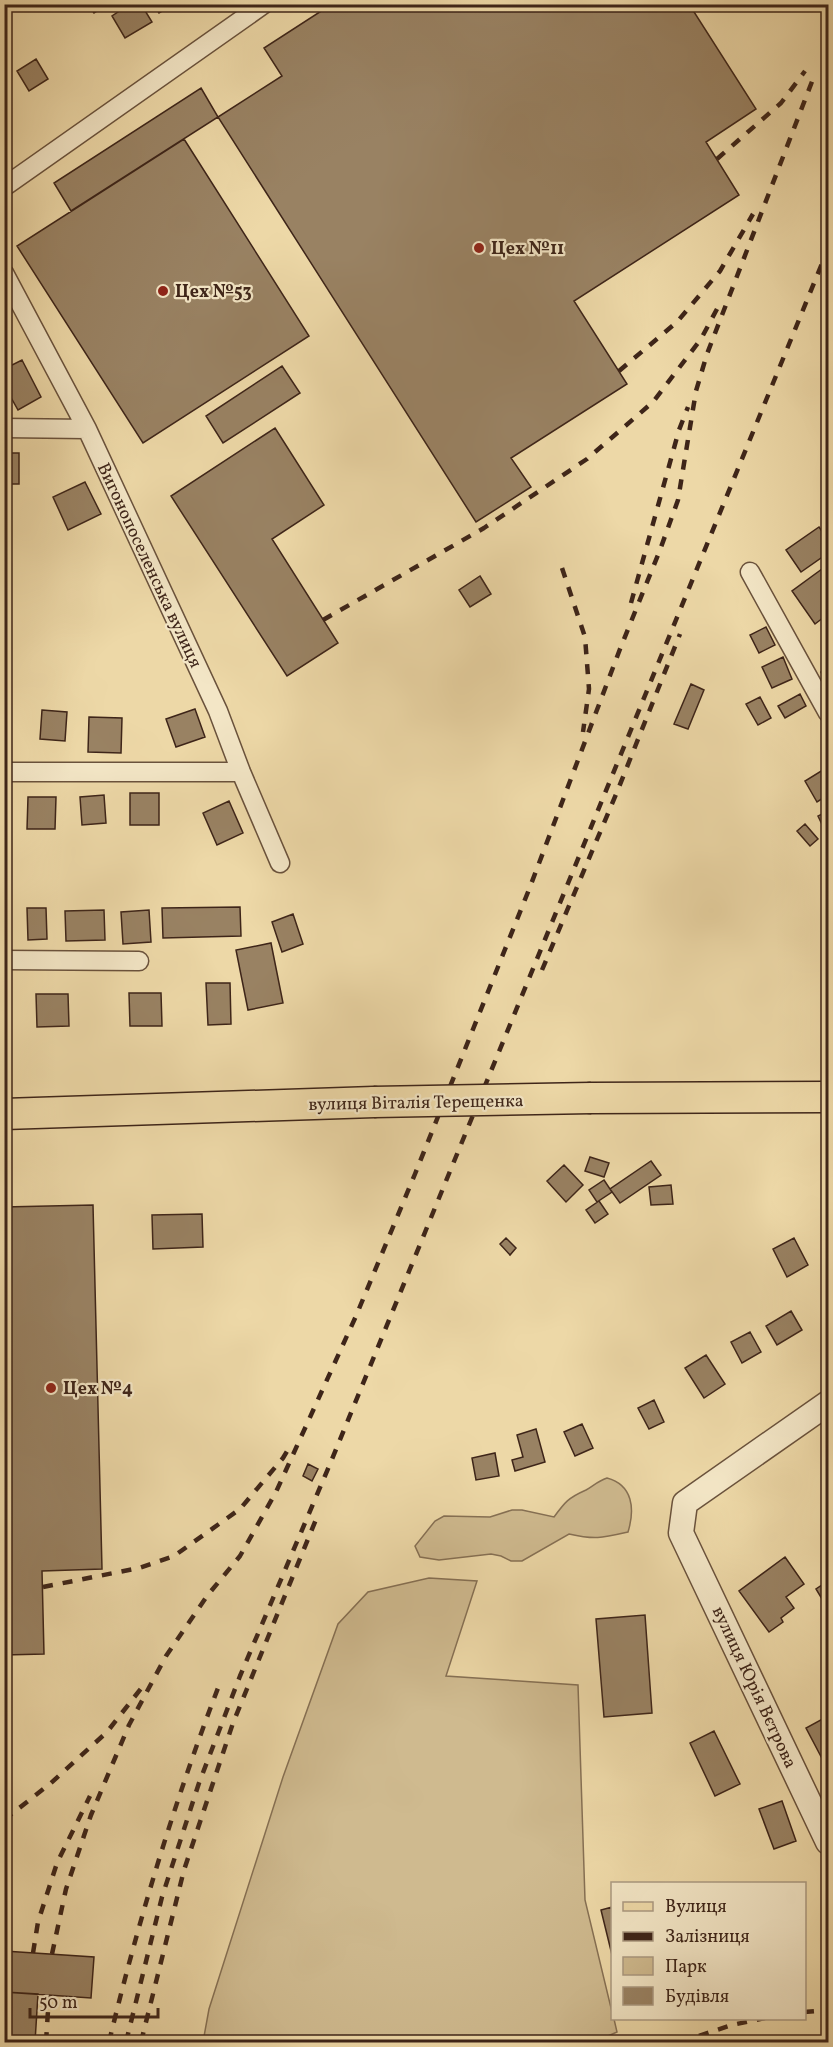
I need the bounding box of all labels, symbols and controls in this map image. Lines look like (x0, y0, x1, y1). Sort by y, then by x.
place label: Цех №11 (491, 237, 564, 262)
marker: Цех №11 (472, 241, 486, 255)
place label: Цех №53 (175, 280, 252, 305)
marker: Цех №53 (156, 284, 170, 298)
street label: Вигонопоселенська вулиця (90, 459, 207, 672)
street label: вулиця Віталія Терещенка (308, 1089, 524, 1118)
place label: Цех №4 (63, 1377, 133, 1402)
marker: Цех №4 (44, 1381, 58, 1395)
street label: вулиця Юрія Вєтрова (705, 1603, 802, 1773)
legend (611, 1882, 806, 2020)
text: Вулиця (665, 1895, 727, 1920)
text: Залізниця (665, 1925, 750, 1950)
text: Парк (665, 1955, 707, 1980)
scale bar (30, 1981, 158, 2019)
text: Будівля (665, 1985, 729, 2010)
text: 50 m (39, 1991, 78, 2016)

